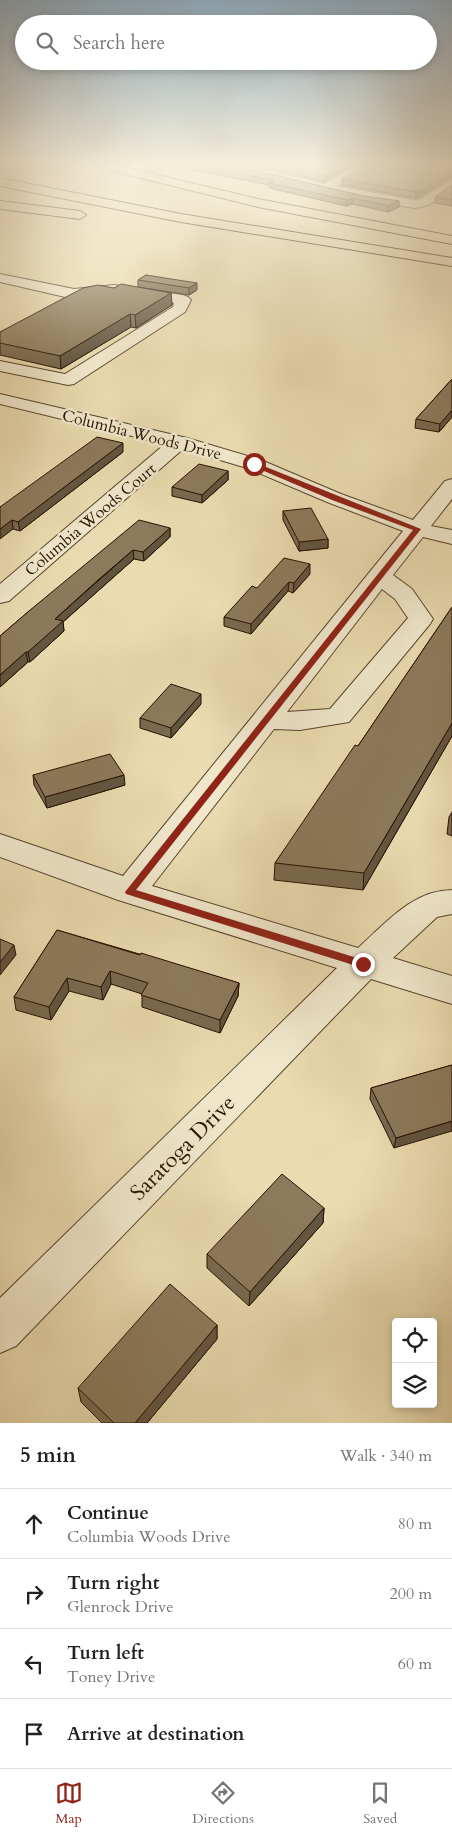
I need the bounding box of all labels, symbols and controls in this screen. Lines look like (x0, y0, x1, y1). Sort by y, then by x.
search box (15, 15, 437, 70)
icon: search (33, 29, 61, 57)
text: Search here (73, 30, 165, 56)
street label: Columbia Woods Drive (60, 405, 224, 465)
route start (243, 453, 266, 476)
street label: Columbia Woods Court (20, 458, 161, 581)
route end (352, 953, 375, 976)
street label: Saratoga Drive (123, 1088, 242, 1207)
map controls (392, 1318, 437, 1408)
button: locate (392, 1318, 437, 1363)
button: layers (392, 1363, 437, 1408)
text: 5 min (20, 1441, 76, 1470)
text: Walk · 340 m (340, 1445, 432, 1467)
text: Continue (67, 1500, 149, 1526)
icon: ahead (20, 1510, 48, 1538)
text: 80 m (398, 1513, 432, 1535)
text: Columbia Woods Drive (67, 1526, 230, 1548)
text: Turn right (67, 1570, 159, 1596)
icon: right (20, 1580, 48, 1608)
text: 200 m (390, 1583, 432, 1605)
text: Glenrock Drive (67, 1596, 173, 1618)
text: Turn left (67, 1640, 144, 1666)
icon: left (20, 1650, 48, 1678)
text: 60 m (398, 1653, 432, 1675)
text: Toney Drive (67, 1666, 155, 1688)
icon: arrive (20, 1720, 48, 1748)
text: Arrive at destination (67, 1721, 244, 1747)
tab: Map (55, 1779, 83, 1828)
tab: Directions (192, 1779, 254, 1828)
tab: Saved (363, 1779, 397, 1828)

